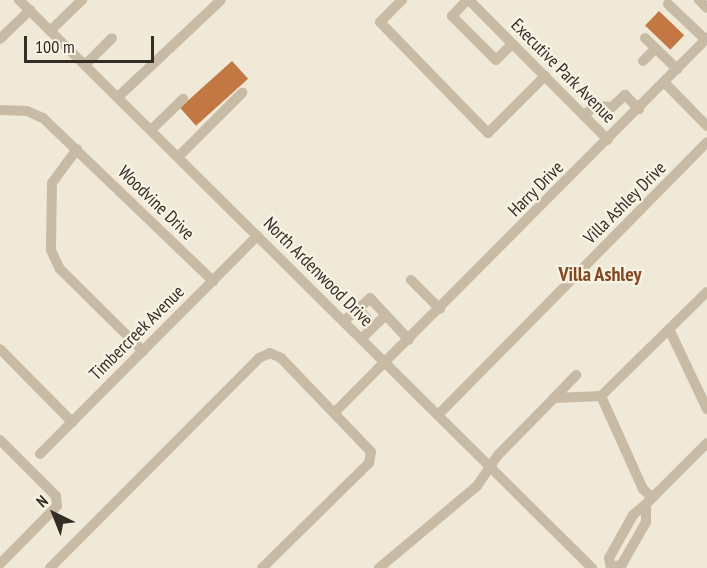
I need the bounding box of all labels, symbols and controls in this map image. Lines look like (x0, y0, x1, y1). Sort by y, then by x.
street label: Executive Park Avenue (506, 14, 620, 128)
scale bar (27, 24, 158, 62)
text: 100 m (35, 35, 75, 58)
street label: Harry Drive (504, 157, 568, 221)
street label: Villa Ashley Drive (579, 157, 671, 249)
street label: Woodvine Drive (113, 161, 199, 245)
street label: North Ardenwood Drive (259, 213, 377, 331)
district label: Villa Ashley (558, 262, 642, 286)
street label: Timbercreek Avenue (85, 281, 189, 385)
north arrow (24, 484, 84, 544)
text: N (32, 491, 52, 511)

